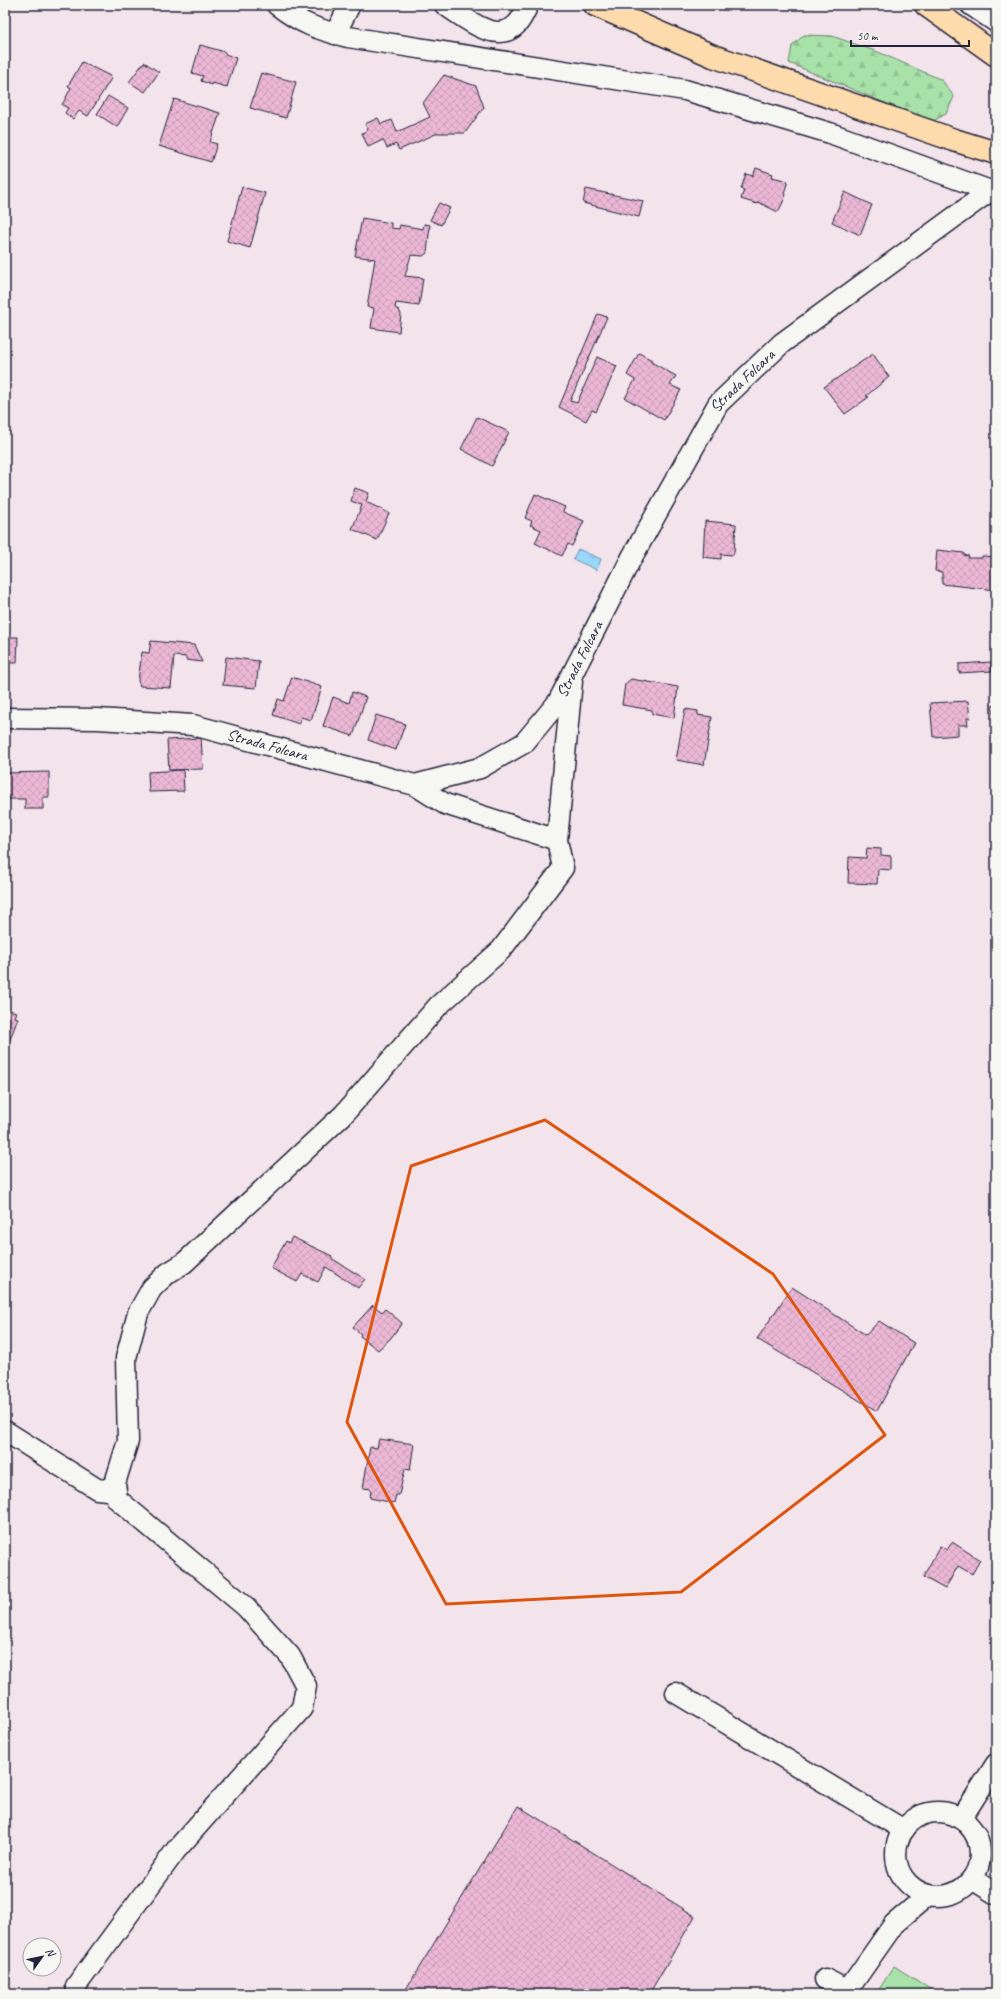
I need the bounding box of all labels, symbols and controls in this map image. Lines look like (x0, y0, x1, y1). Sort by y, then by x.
scale bar (851, 22, 969, 48)
text: 50 m (857, 28, 879, 44)
street label: Strada Folcara (705, 344, 780, 416)
street label: Strada Folcara (552, 617, 608, 701)
street label: Strada Folcara (225, 725, 311, 766)
north arrow (22, 1937, 62, 1977)
text: N (43, 1945, 59, 1960)

